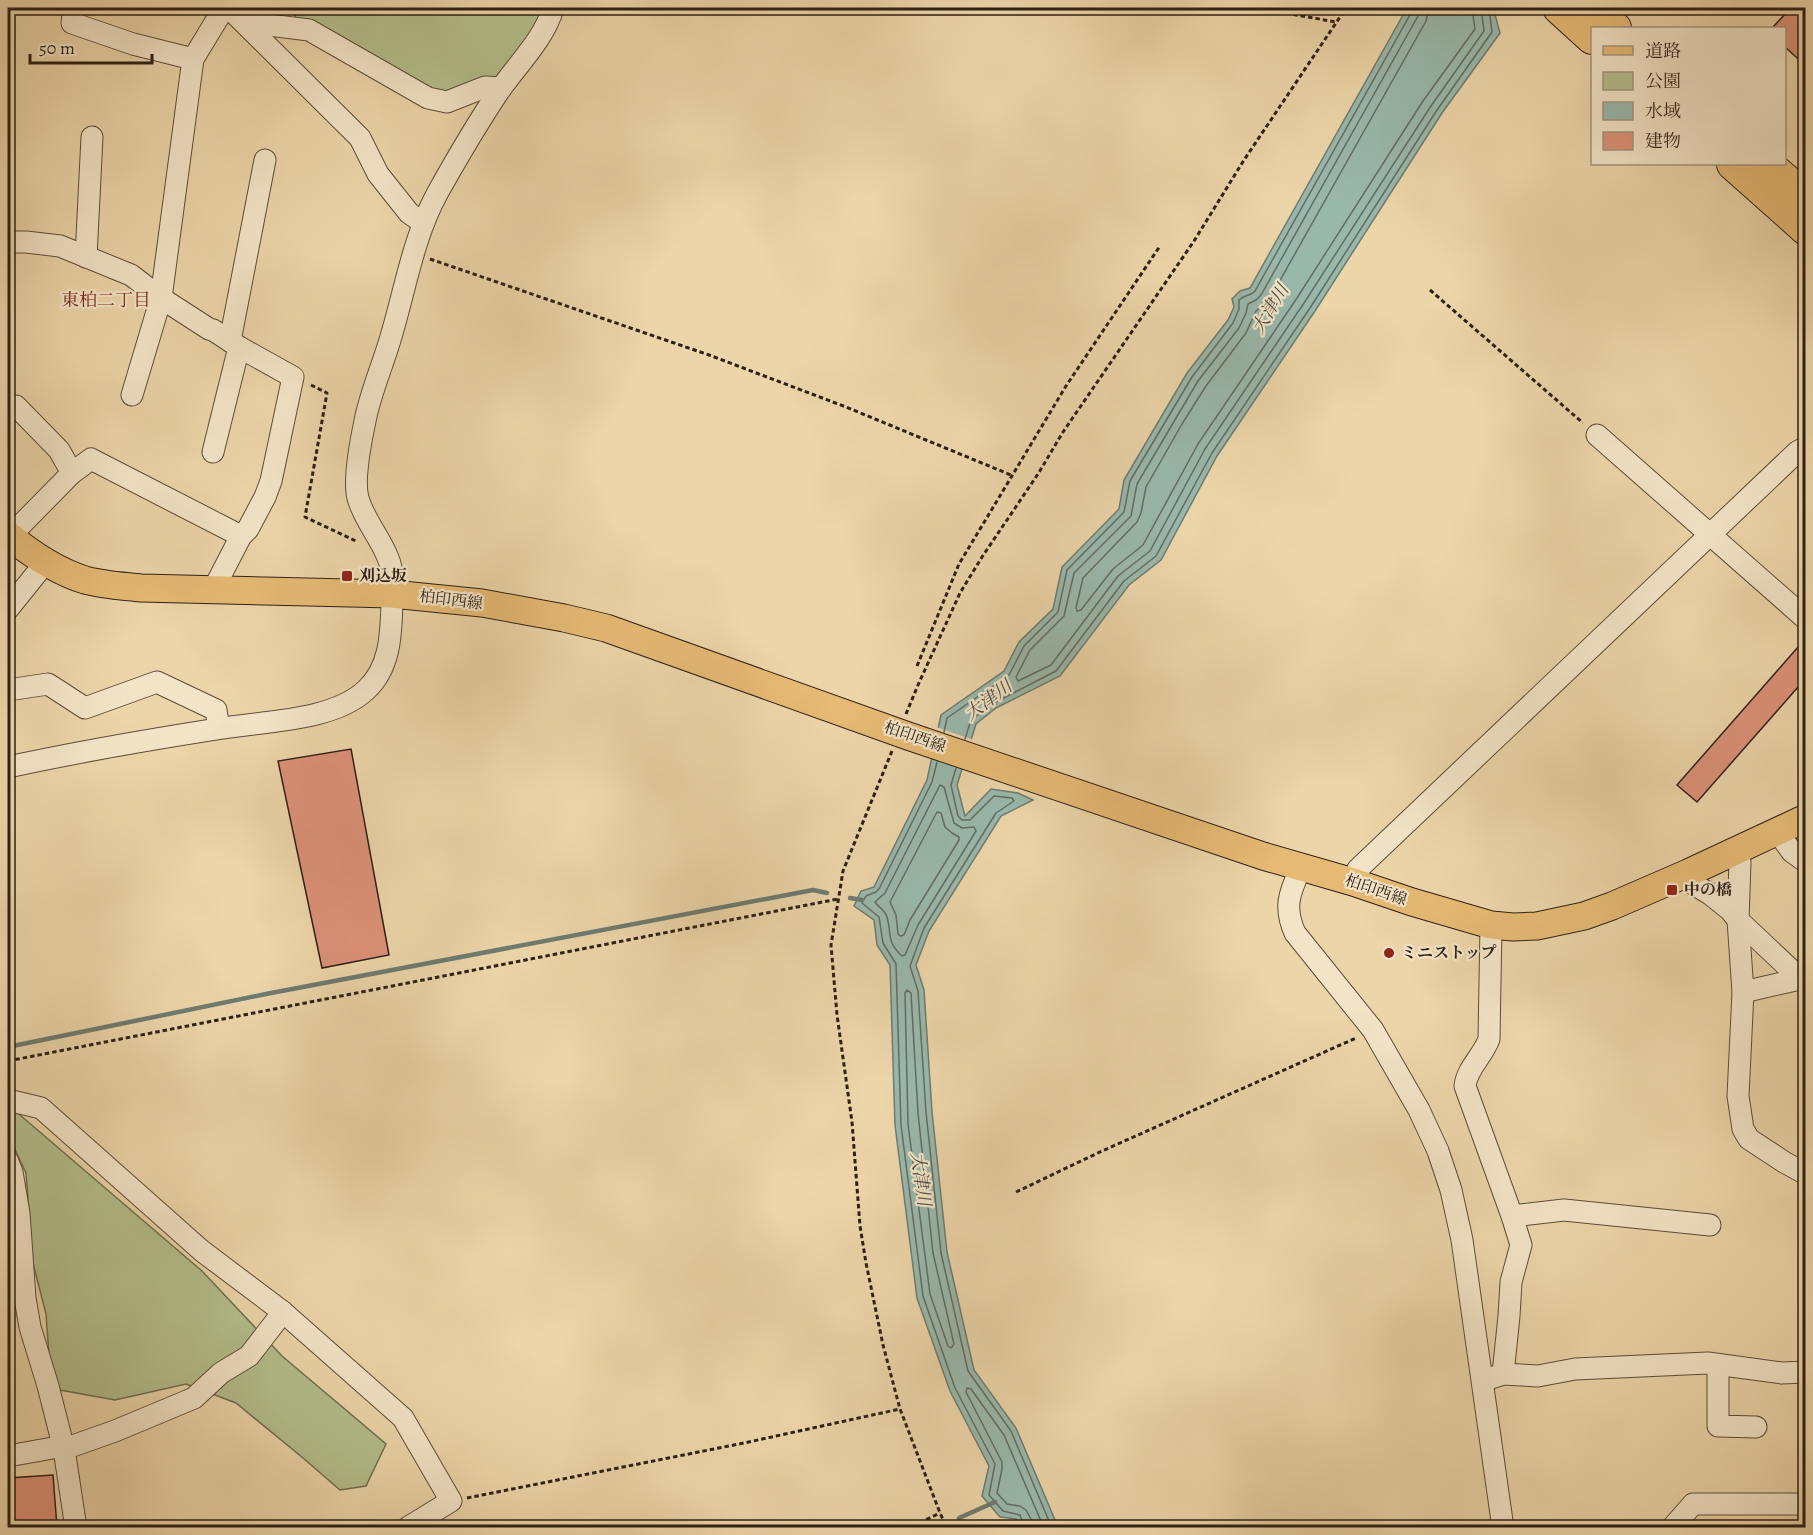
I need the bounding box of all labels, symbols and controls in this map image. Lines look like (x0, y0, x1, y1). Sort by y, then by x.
scale bar (30, 27, 152, 65)
legend (1591, 27, 1786, 165)
text: 50 m (39, 36, 75, 60)
text: 道路 (1645, 39, 1681, 63)
text: 公園 (1645, 69, 1681, 93)
text: 水域 (1645, 99, 1681, 123)
text: 建物 (1645, 129, 1681, 153)
water label: 大津川 (1246, 278, 1295, 338)
district label: 東柏二丁目 (61, 288, 151, 312)
place label: 刈込坂 (359, 565, 407, 587)
marker: 刈込坂 (340, 569, 354, 583)
street label: 柏印西線 (418, 585, 484, 615)
water label: 大津川 (959, 673, 1018, 726)
street label: 柏印西線 (881, 716, 949, 758)
street label: 柏印西線 (1342, 869, 1410, 911)
place label: 中の橋 (1684, 879, 1732, 901)
marker: 中の橋 (1665, 883, 1679, 897)
place label: ミニストップ (1401, 942, 1497, 964)
marker: ミニストップ (1382, 946, 1396, 960)
water label: 大津川 (905, 1151, 937, 1209)

